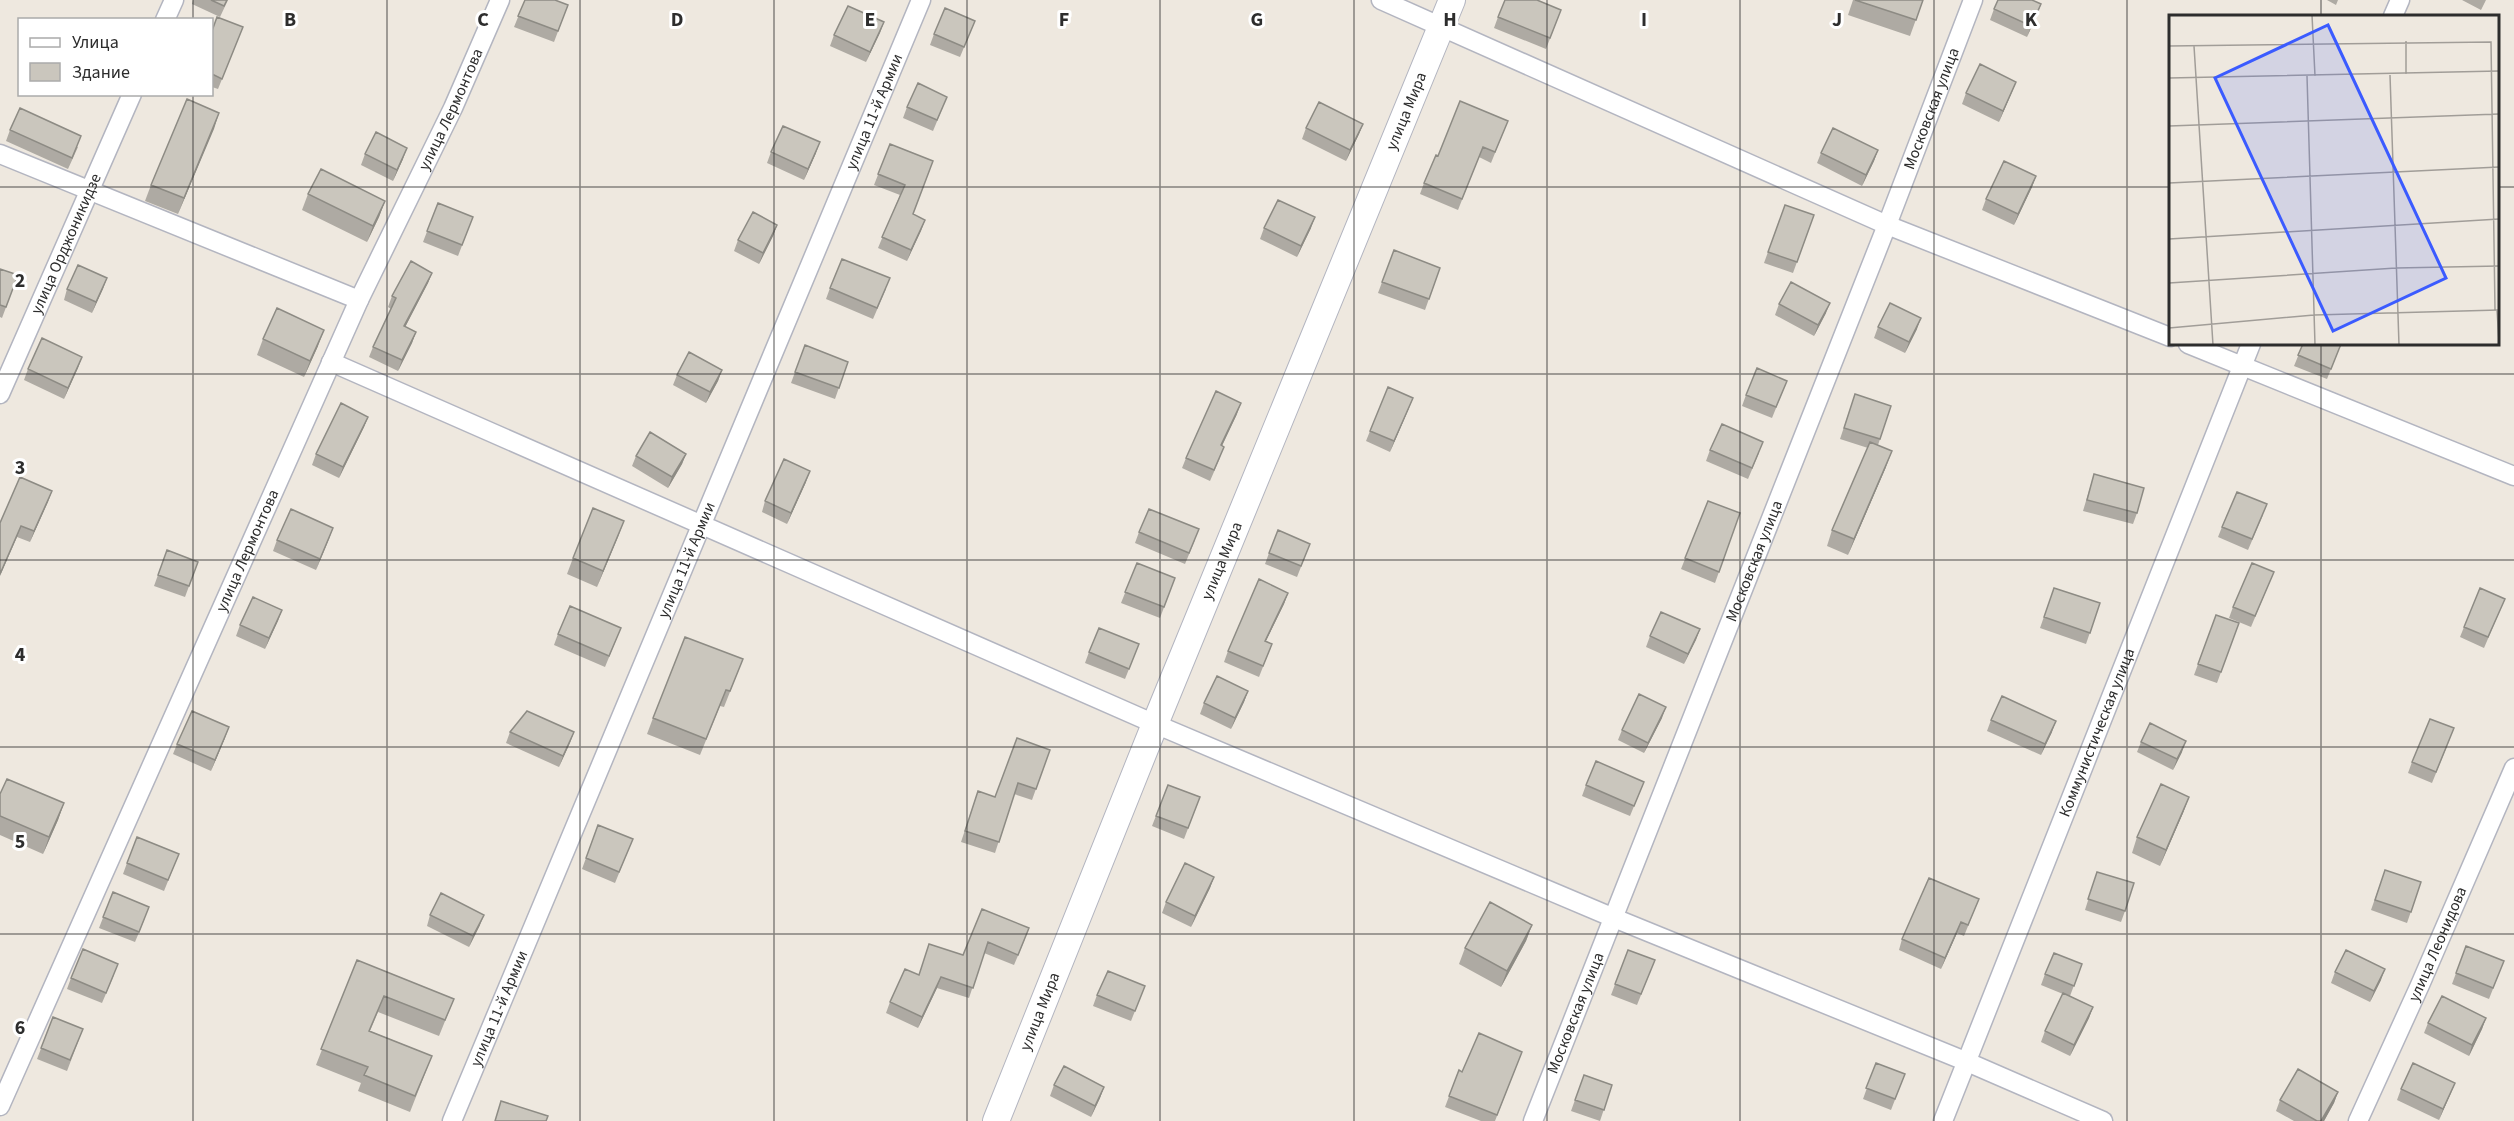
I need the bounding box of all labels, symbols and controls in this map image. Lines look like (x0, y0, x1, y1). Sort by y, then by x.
text: B (284, 6, 296, 34)
text: C (477, 6, 489, 34)
text: D (671, 6, 683, 34)
text: E (865, 6, 875, 34)
text: F (1059, 6, 1069, 34)
text: G (1251, 6, 1263, 34)
text: H (1443, 6, 1457, 34)
text: I (1641, 6, 1647, 34)
text: J (1832, 6, 1842, 34)
text: K (2025, 6, 2038, 34)
inset map (2169, 15, 2499, 345)
legend (18, 18, 213, 96)
text: Улица (72, 30, 119, 55)
street label: улица Лермонтова (413, 45, 489, 174)
street label: Московская улица (1898, 45, 1965, 173)
street label: улица 11-й Армии (840, 50, 908, 173)
text: Здание (72, 60, 130, 85)
street label: улица Мира (1381, 69, 1432, 154)
street label: улица Орджоникидзе (25, 170, 107, 318)
text: 2 (15, 267, 25, 295)
text: 3 (15, 454, 25, 482)
street label: улица Лермонтова (210, 486, 284, 615)
street label: Московская улица (1720, 497, 1788, 625)
street label: улица 11-й Армии (653, 499, 721, 622)
street label: улица Мира (1196, 518, 1248, 603)
text: 4 (15, 641, 26, 669)
street label: Коммунистическая улица (2054, 645, 2140, 820)
text: 5 (15, 828, 25, 856)
street label: улица Леонидова (2403, 883, 2472, 1005)
street label: улица 11-й Армии (465, 947, 533, 1070)
street label: Московская улица (1542, 949, 1609, 1077)
street label: улица Мира (1014, 969, 1065, 1054)
text: 6 (15, 1014, 25, 1042)

